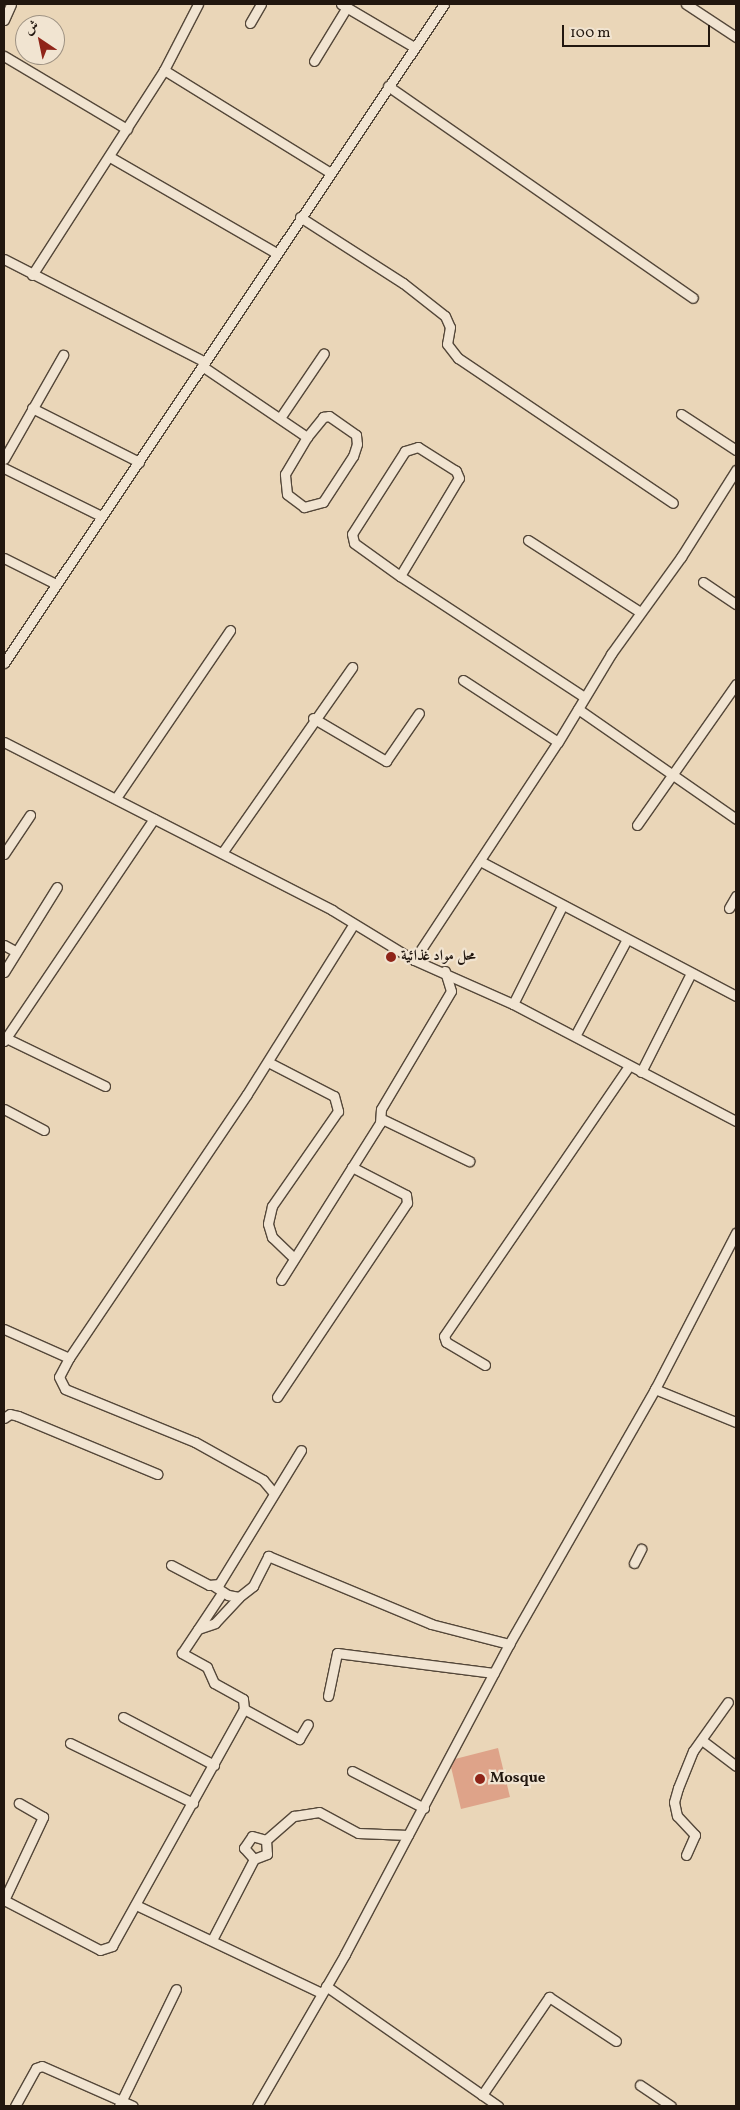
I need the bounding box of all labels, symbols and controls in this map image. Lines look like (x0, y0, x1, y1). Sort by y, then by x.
north arrow (15, 15, 65, 65)
scale bar (565, 15, 712, 47)
text: ش (21, 16, 43, 40)
text: 100 m (570, 23, 610, 44)
place label: محل مواد غذائية (401, 948, 476, 966)
marker: محل مواد غذائية (385, 951, 397, 963)
place label: Mosque (490, 1770, 546, 1788)
marker: Mosque (474, 1773, 486, 1785)

